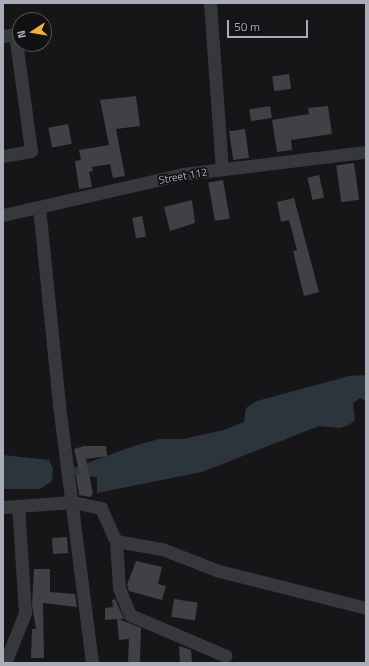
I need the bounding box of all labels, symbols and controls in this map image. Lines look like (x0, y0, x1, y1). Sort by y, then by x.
north arrow (12, 12, 52, 52)
scale bar (229, 12, 310, 38)
text: 50 m (234, 17, 260, 36)
text: N (13, 29, 30, 40)
street label: Street 112 (158, 165, 208, 187)

